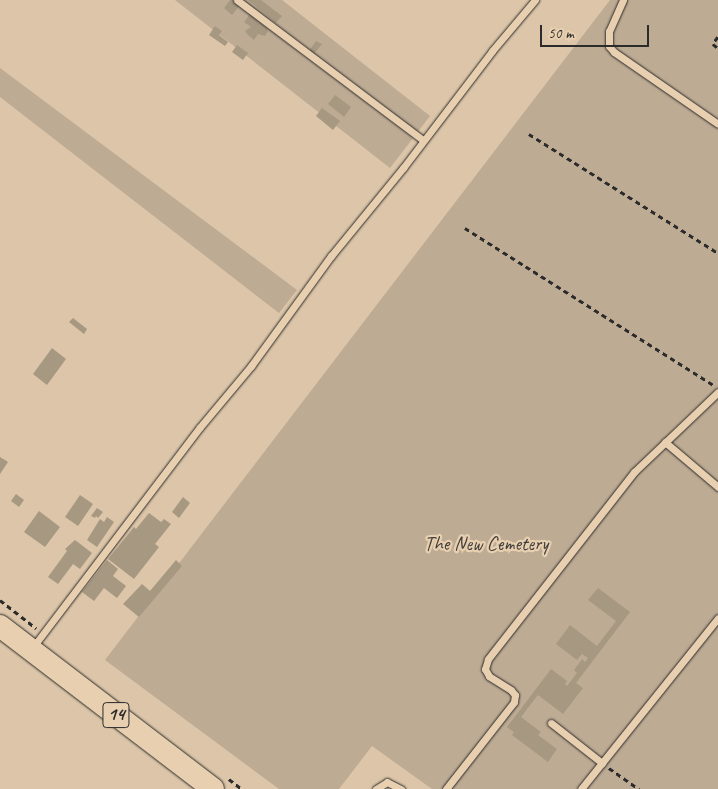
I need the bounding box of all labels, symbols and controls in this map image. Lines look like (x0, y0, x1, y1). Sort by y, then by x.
scale bar (543, 15, 652, 47)
text: 50 m (548, 24, 574, 43)
park label: The New Cemetery (424, 531, 548, 555)
road number: 14 (102, 698, 130, 732)

